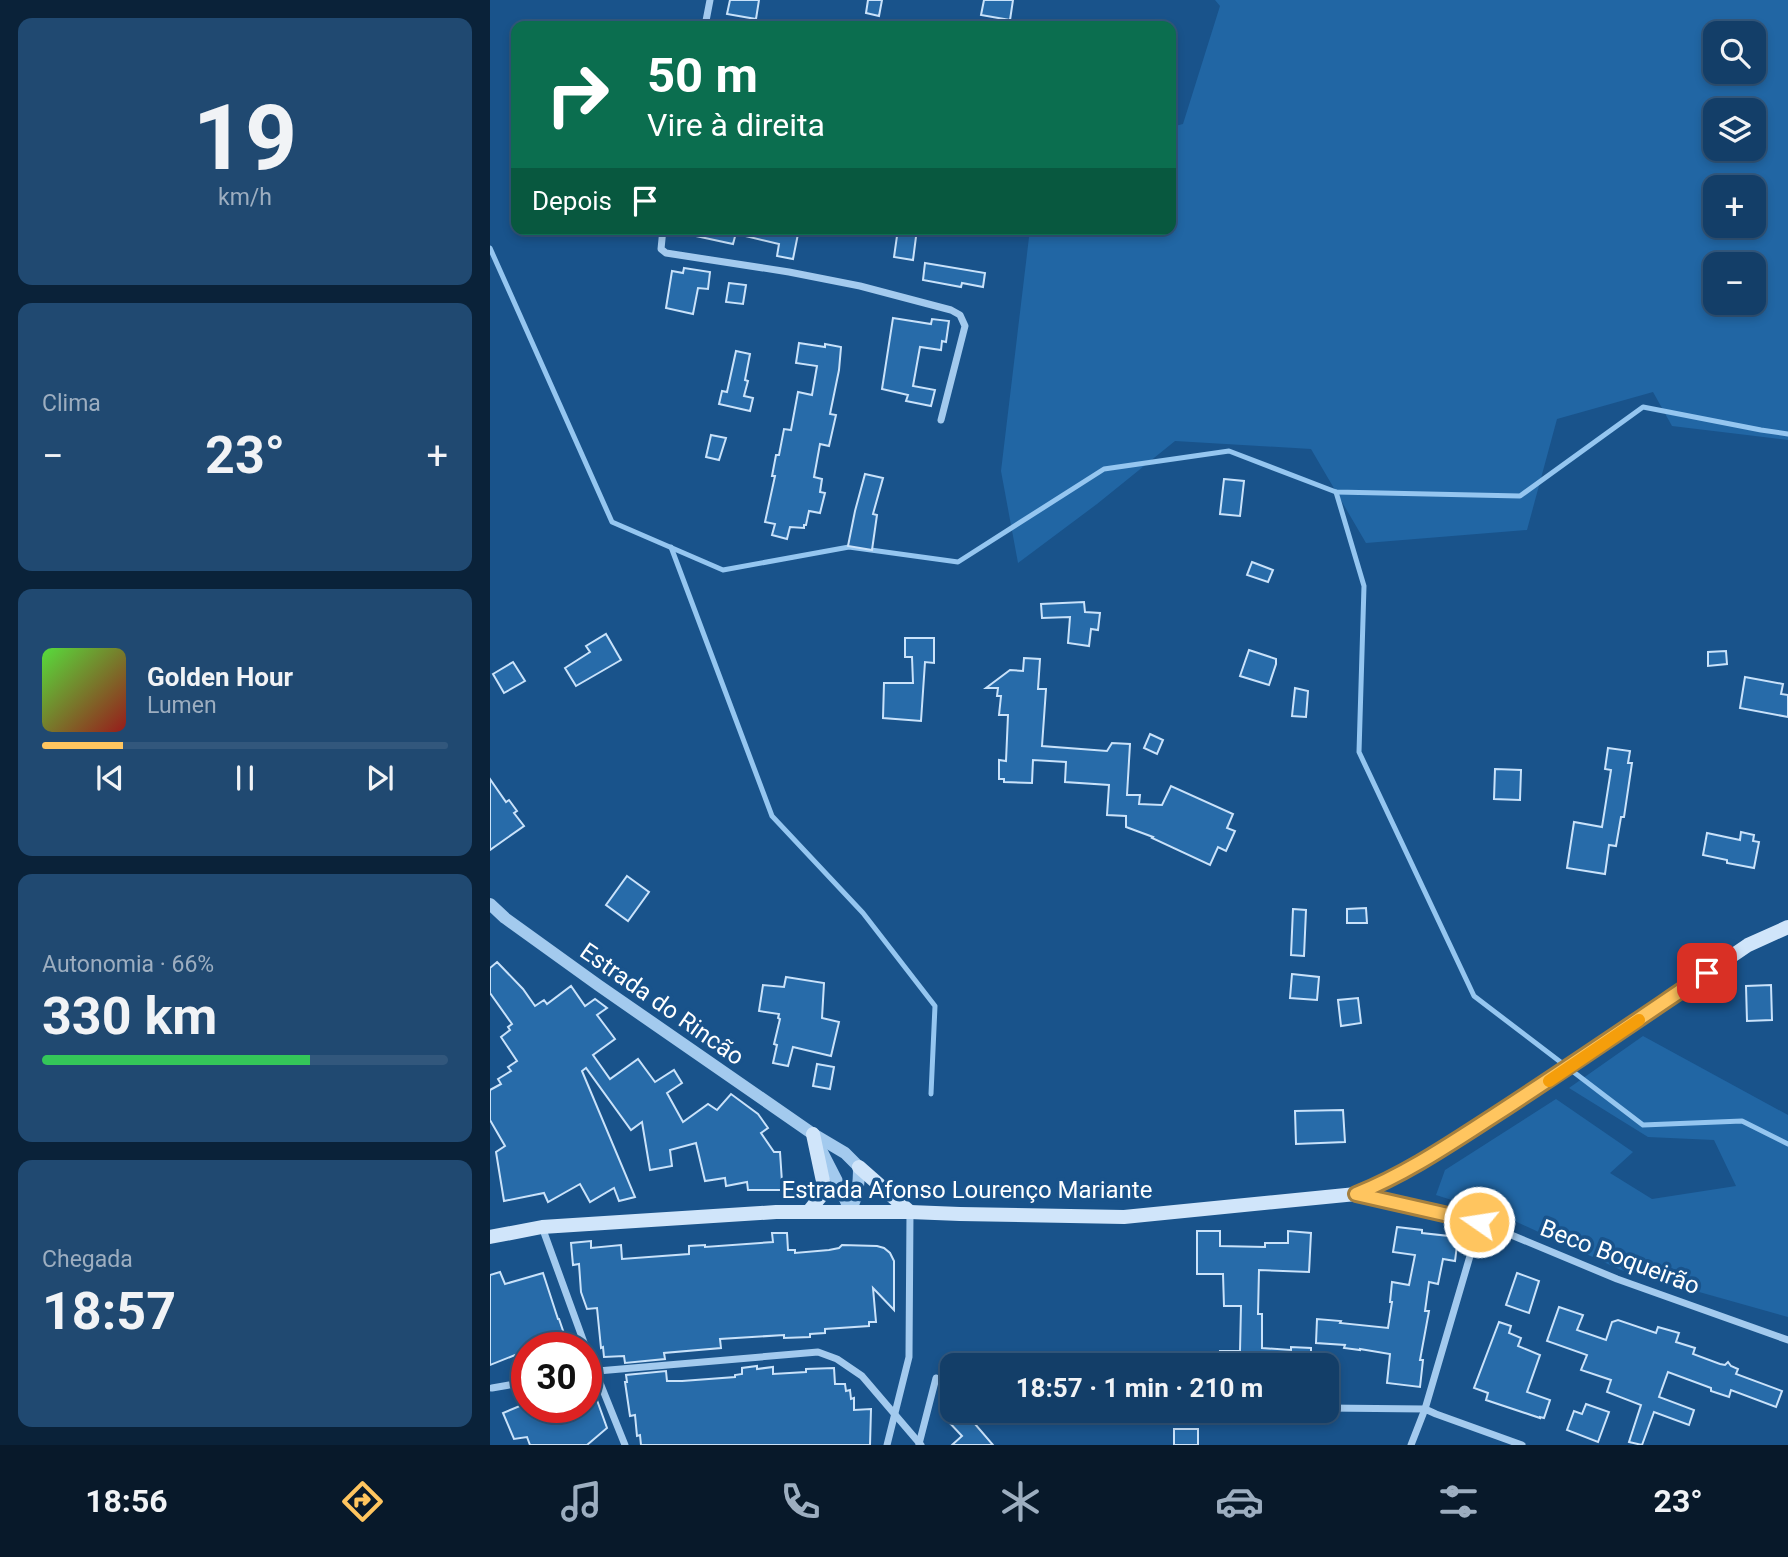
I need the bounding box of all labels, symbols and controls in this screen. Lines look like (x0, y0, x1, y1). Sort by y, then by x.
map controls (1703, 21, 1766, 315)
button: search (1703, 21, 1766, 84)
text: 50 m (647, 47, 758, 104)
icon: right (532, 49, 623, 140)
text: 19 (193, 85, 297, 191)
button: layers (1703, 98, 1766, 161)
text: Vire à direita (647, 106, 825, 144)
button: + (1703, 175, 1766, 238)
icon: arrive (626, 182, 664, 220)
text: km/h (218, 184, 272, 211)
text: Depois (532, 186, 612, 216)
button: − (1703, 252, 1766, 315)
text: Clima (42, 390, 101, 417)
text: 23° (205, 425, 285, 486)
text: − (42, 434, 64, 478)
text: + (426, 434, 448, 478)
text: Golden Hour (147, 662, 293, 692)
text: Lumen (147, 692, 217, 719)
icon: previous (91, 759, 129, 797)
icon: pause (226, 759, 264, 797)
icon: next (361, 759, 399, 797)
street label: Estrada do Rincão (575, 937, 749, 1071)
pin (1677, 943, 1737, 1003)
text: Autonomia · 66% (42, 951, 214, 978)
icon: arrive (1688, 954, 1726, 992)
text: 330 km (42, 986, 217, 1047)
street label: Estrada Afonso Lourenço Mariante (782, 1176, 1152, 1204)
position arrow (1442, 1185, 1516, 1259)
street label: Beco Boqueirão (1536, 1214, 1704, 1300)
text: Chegada (42, 1246, 133, 1273)
text: 18:57 (42, 1281, 176, 1342)
speed limit sign: 30 (511, 1332, 602, 1423)
text: 18:57 · 1 min · 210 m (1016, 1373, 1263, 1403)
icon: directions (338, 1477, 387, 1526)
icon: music (557, 1477, 606, 1526)
icon: phone (776, 1477, 825, 1526)
icon: climate (996, 1477, 1045, 1526)
icon: car (1215, 1477, 1264, 1526)
icon: filters (1434, 1477, 1483, 1526)
text: 18:56 (85, 1482, 168, 1520)
text: 23° (1654, 1482, 1703, 1520)

